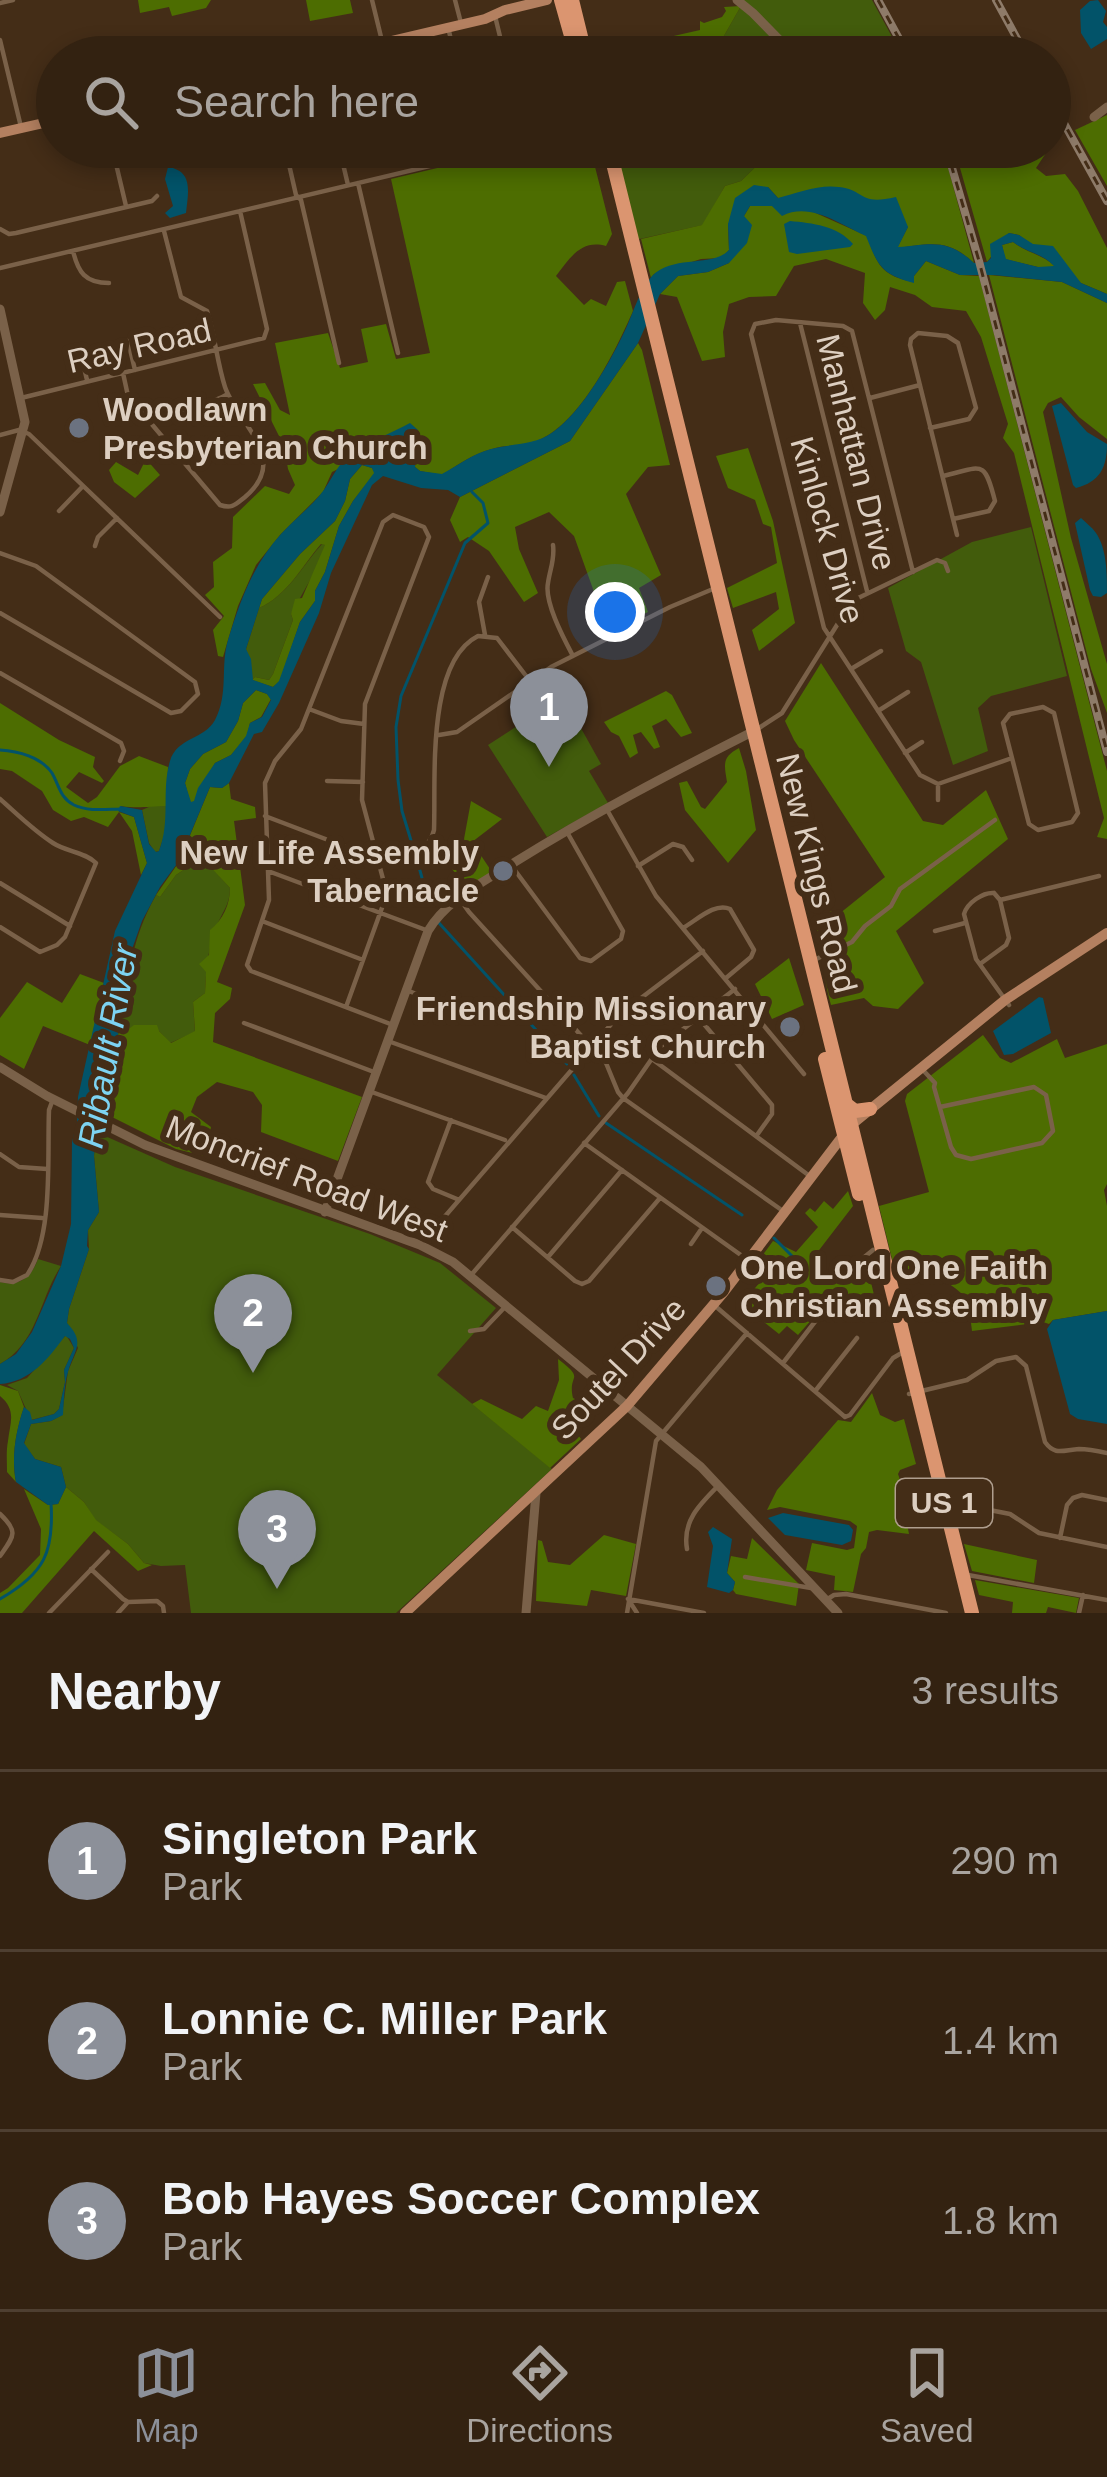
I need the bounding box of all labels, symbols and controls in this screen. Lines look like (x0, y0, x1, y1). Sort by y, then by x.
search box (36, 36, 1071, 168)
icon: search (78, 69, 144, 135)
text: Search here (174, 76, 419, 127)
street label: Ray Road (63, 311, 215, 380)
street label: Manhattan Drive (809, 330, 904, 574)
place label: Woodlawn Presbyterian Church (103, 391, 428, 466)
marker: Woodlawn Presbyterian Church (66, 415, 92, 441)
street label: Kinlock Drive (783, 432, 872, 628)
your location (585, 582, 645, 642)
pin: 1 (510, 668, 588, 767)
street label: New Kings Road (769, 749, 864, 997)
place label: New Life Assembly Tabernacle (179, 834, 480, 909)
marker: New Life Assembly Tabernacle (490, 858, 516, 884)
water label: Ribault River (69, 939, 146, 1151)
place label: Friendship Missionary Baptist Church (416, 990, 767, 1065)
marker: Friendship Missionary Baptist Church (777, 1014, 803, 1040)
street label: Moncrief Road West (161, 1108, 453, 1249)
place label: One Lord One Faith Christian Assembly (740, 1249, 1048, 1324)
marker: One Lord One Faith Christian Assembly (703, 1273, 729, 1299)
pin: 2 (214, 1274, 292, 1373)
street label: Soutel Drive (544, 1290, 693, 1447)
road number: US 1 (896, 1479, 992, 1527)
pin: 3 (238, 1490, 316, 1589)
text: Nearby (48, 1663, 221, 1720)
text: 3 results (912, 1669, 1059, 1712)
text: Singleton Park (162, 1813, 477, 1864)
text: 1 (76, 1839, 98, 1882)
text: 290 m (951, 1839, 1059, 1882)
text: Park (162, 1865, 242, 1908)
text: Lonnie C. Miller Park (162, 1993, 607, 2044)
text: 2 (76, 2019, 98, 2062)
text: 1.4 km (942, 2019, 1059, 2062)
text: Park (162, 2045, 242, 2088)
text: Bob Hayes Soccer Complex (162, 2173, 760, 2224)
text: 3 (76, 2199, 98, 2242)
text: 1.8 km (942, 2199, 1059, 2242)
text: Park (162, 2225, 242, 2268)
tab: Map (133, 2340, 199, 2450)
tab: Directions (466, 2340, 613, 2450)
tab: Saved (880, 2340, 974, 2450)

